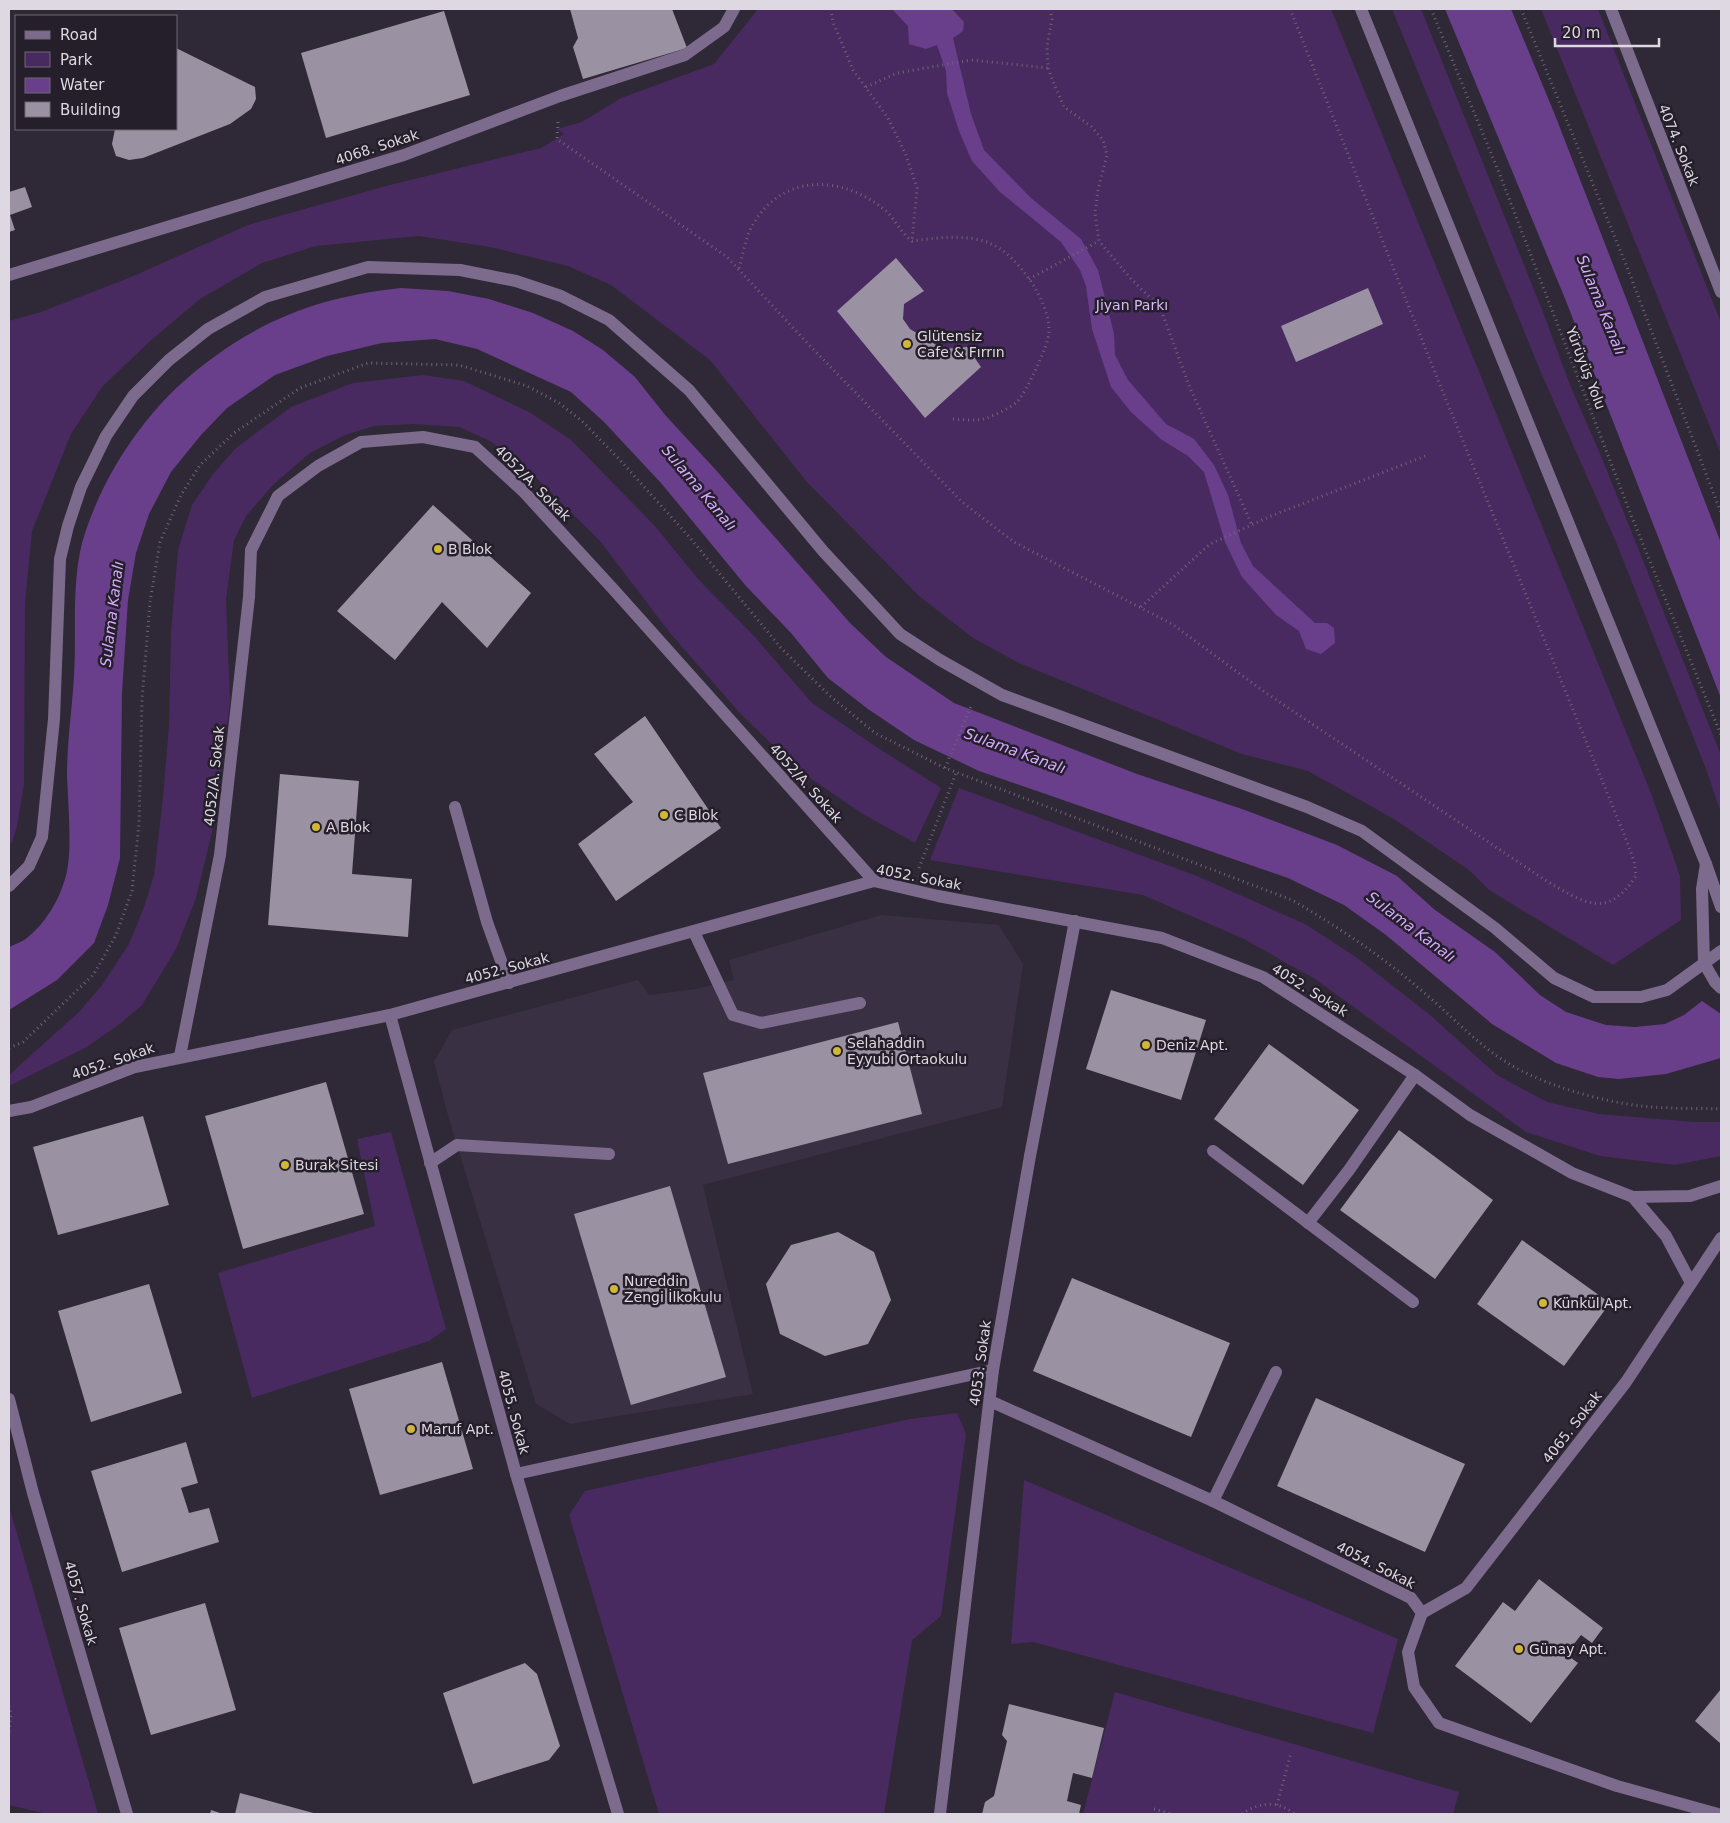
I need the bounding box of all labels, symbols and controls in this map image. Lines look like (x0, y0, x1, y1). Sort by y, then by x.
legend (15, 15, 178, 130)
scale bar (1555, 15, 1659, 47)
text: 20 m (1562, 24, 1600, 42)
text: Road (60, 26, 98, 44)
text: Park (60, 51, 93, 69)
text: Water (60, 76, 105, 94)
text: Building (60, 101, 121, 119)
street label: 4074. Sokak (1655, 102, 1703, 189)
street label: 4068. Sokak (333, 126, 421, 168)
water label: Sulama Kanalı (1573, 252, 1629, 358)
park label: Jiyan Parkı (1095, 297, 1168, 313)
street label: Yürüyüş Yolu (1563, 323, 1609, 412)
place label: Glütensiz Cafe & Fırrın (917, 328, 1005, 360)
marker: Glütensiz Cafe & Fırrın (901, 338, 913, 350)
water label: Sulama Kanalı (658, 441, 740, 535)
street label: 4052/A. Sokak (492, 442, 575, 525)
place label: B Blok (448, 541, 493, 557)
marker: B Blok (432, 543, 444, 555)
water label: Sulama Kanalı (97, 560, 127, 668)
street label: 4052/A. Sokak (201, 724, 227, 827)
water label: Sulama Kanalı (962, 724, 1068, 778)
street label: 4052/A. Sokak (766, 740, 846, 826)
place label: C Blok (674, 807, 719, 823)
marker: C Blok (658, 809, 670, 821)
place label: A Blok (326, 819, 371, 835)
marker: A Blok (310, 821, 322, 833)
street label: 4052. Sokak (875, 861, 964, 893)
water label: Sulama Kanalı (1363, 888, 1459, 966)
street label: 4052. Sokak (463, 949, 552, 987)
street label: 4052. Sokak (1269, 960, 1352, 1020)
place label: Selahaddin Eyyubi Ortaokulu (847, 1035, 967, 1067)
place label: Deniz Apt. (1156, 1037, 1228, 1053)
street label: 4052. Sokak (69, 1039, 157, 1083)
marker: Deniz Apt. (1140, 1039, 1152, 1051)
marker: Selahaddin Eyyubi Ortaokulu (831, 1045, 843, 1057)
place label: Burak Sitesi (295, 1157, 378, 1173)
marker: Burak Sitesi (279, 1159, 291, 1171)
place label: Nureddin Zengi İlkokulu (624, 1273, 722, 1305)
marker: Nureddin Zengi İlkokulu (608, 1283, 620, 1295)
place label: Künkül Apt. (1553, 1295, 1633, 1311)
marker: Künkül Apt. (1537, 1297, 1549, 1309)
street label: 4053. Sokak (966, 1318, 994, 1407)
street label: 4055. Sokak (495, 1368, 533, 1457)
street label: 4065. Sokak (1539, 1387, 1605, 1466)
place label: Maruf Apt. (421, 1421, 494, 1437)
marker: Maruf Apt. (405, 1423, 417, 1435)
street label: 4054. Sokak (1334, 1538, 1419, 1592)
street label: 4057. Sokak (61, 1559, 101, 1648)
place label: Günay Apt. (1529, 1641, 1607, 1657)
marker: Günay Apt. (1513, 1643, 1525, 1655)

